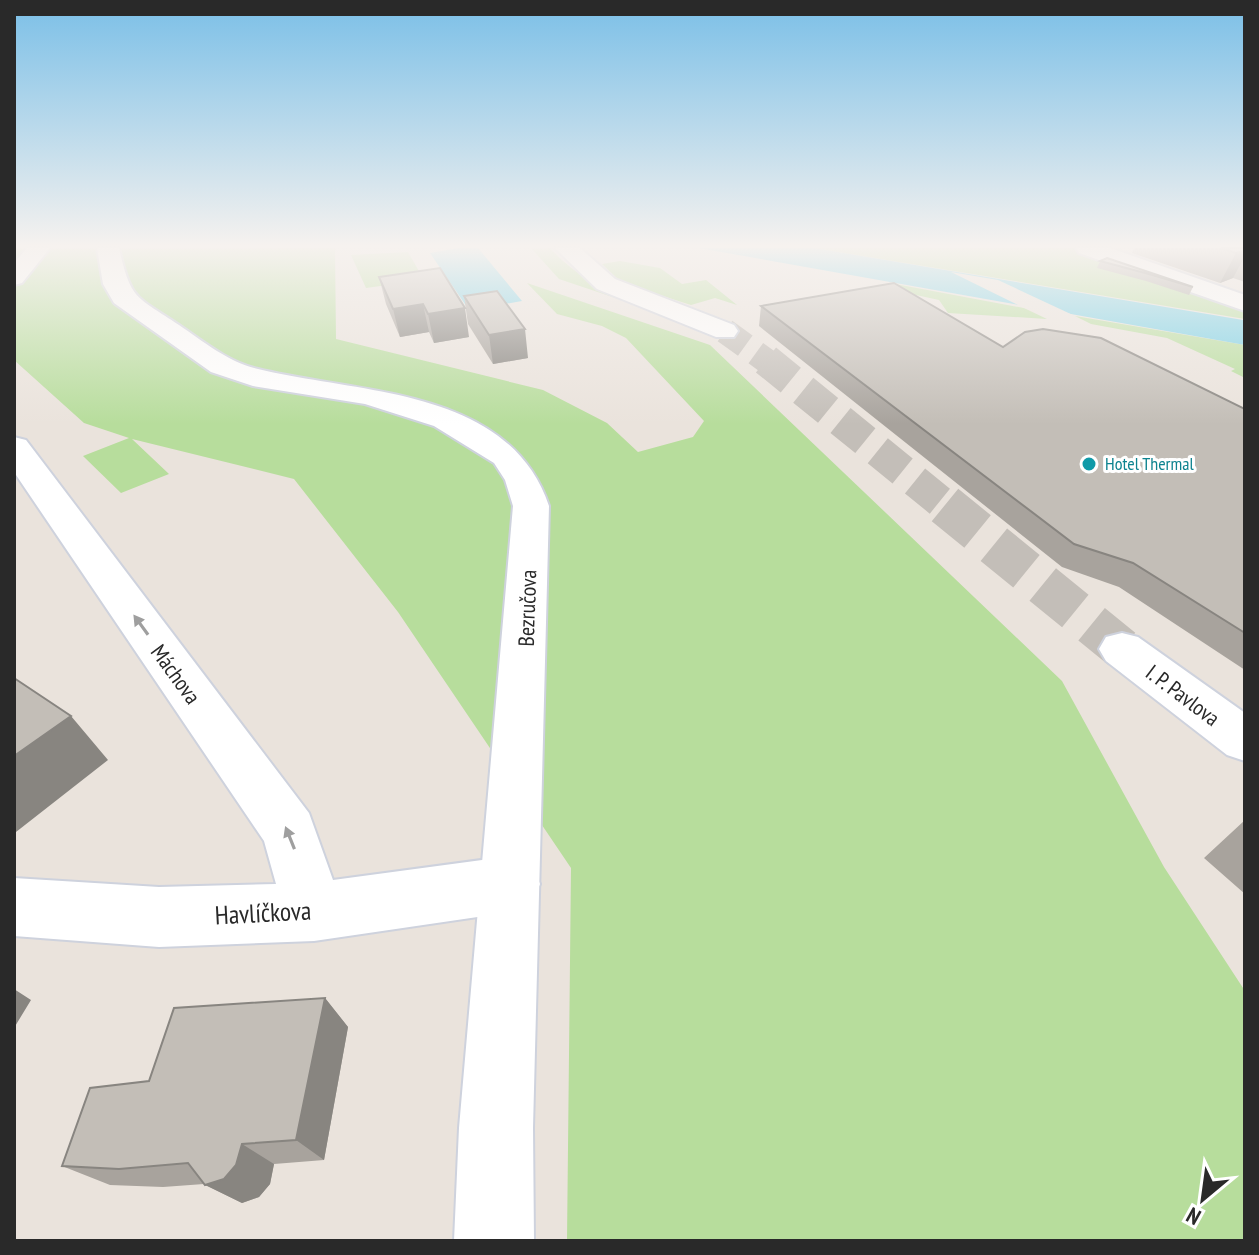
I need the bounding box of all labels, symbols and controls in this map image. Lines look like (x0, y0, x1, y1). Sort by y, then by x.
place label: Hotel Thermal (1105, 452, 1194, 475)
marker: Hotel Thermal (1080, 455, 1098, 473)
street label: Bezručova (512, 569, 542, 647)
one-way arrow (133, 614, 149, 636)
street label: Máchova (145, 639, 207, 709)
street label: I. P. Pavlova (1140, 658, 1226, 732)
one-way arrow (283, 825, 296, 849)
street label: Havlíčkova (214, 893, 312, 932)
north arrow (1163, 1159, 1243, 1239)
text: N (1181, 1201, 1205, 1232)

